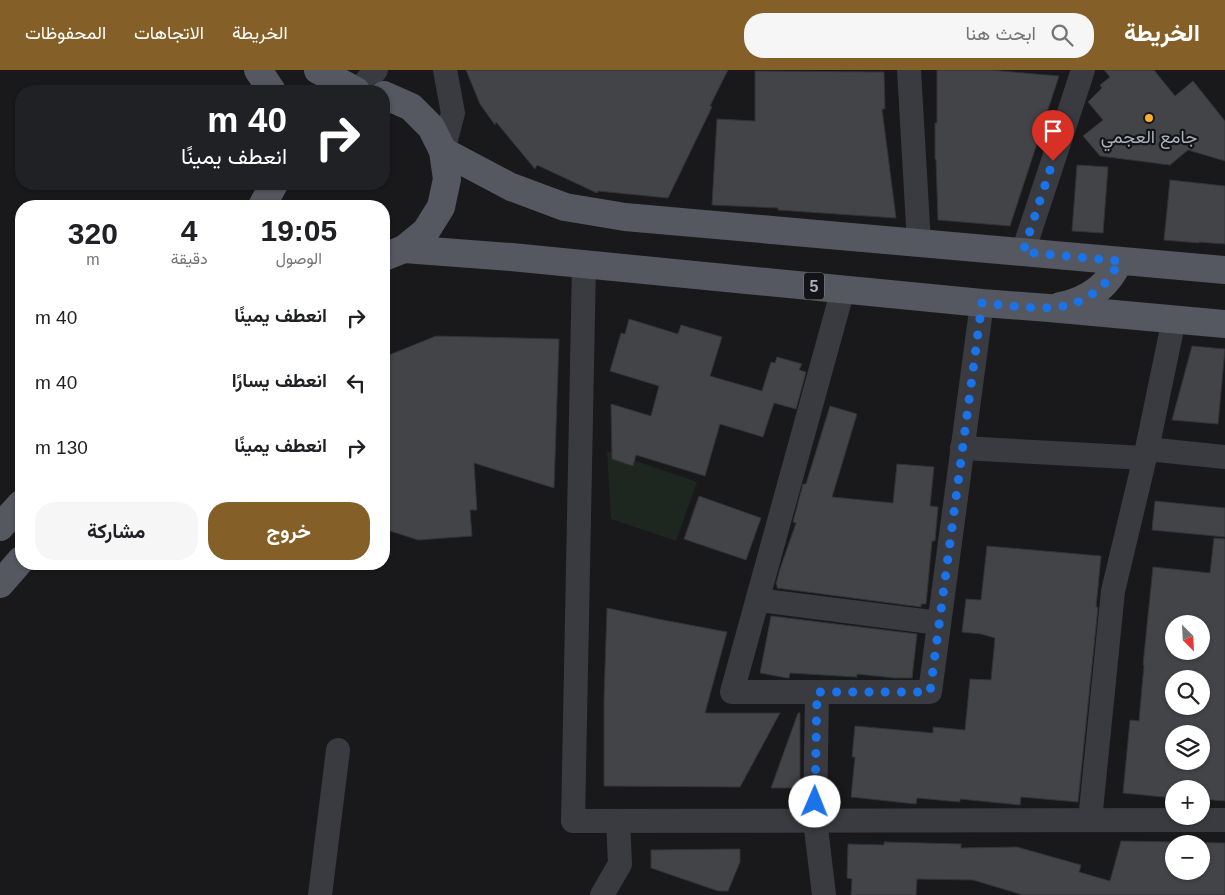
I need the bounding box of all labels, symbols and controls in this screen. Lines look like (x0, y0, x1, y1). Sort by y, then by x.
search box (744, 13, 1094, 58)
text: الخريطة (1124, 19, 1200, 46)
icon: search (1048, 21, 1076, 49)
text: المحفوظات (25, 23, 106, 43)
text: الاتجاهات (134, 23, 204, 43)
text: الخريطة (232, 23, 288, 43)
text: ابحث هنا (966, 23, 1036, 44)
text: 40 m (207, 100, 287, 139)
icon: right (305, 105, 370, 170)
pin (1032, 110, 1074, 161)
marker: جامع العجمي (1143, 112, 1155, 124)
icon: arrive (1039, 117, 1067, 145)
place label: جامع العجمي (1101, 127, 1197, 152)
text: انعطف يمينًا (181, 144, 287, 169)
text: 4 (181, 214, 198, 247)
text: 19:05 (260, 214, 337, 247)
text: 320 (68, 217, 118, 250)
text: دقيقة (171, 250, 208, 267)
text: الوصول (276, 250, 322, 267)
text: m (86, 251, 100, 268)
road number: 5 (804, 272, 824, 300)
icon: right (342, 304, 370, 332)
text: انعطف يمينًا (234, 305, 327, 326)
text: 40 m (35, 307, 77, 328)
icon: left (342, 369, 370, 397)
text: انعطف يسارًا (232, 370, 327, 391)
text: 40 m (35, 372, 77, 393)
icon: right (342, 434, 370, 462)
text: انعطف يمينًا (234, 435, 327, 456)
text: 130 m (35, 437, 88, 458)
button: مشاركة (35, 502, 198, 560)
button: خروج (208, 502, 370, 560)
north arrow (1165, 615, 1210, 660)
map controls (1165, 615, 1210, 880)
button: search (1165, 670, 1210, 715)
button: layers (1165, 725, 1210, 770)
position arrow (788, 775, 840, 827)
button: + (1165, 780, 1210, 825)
button: − (1165, 835, 1210, 880)

